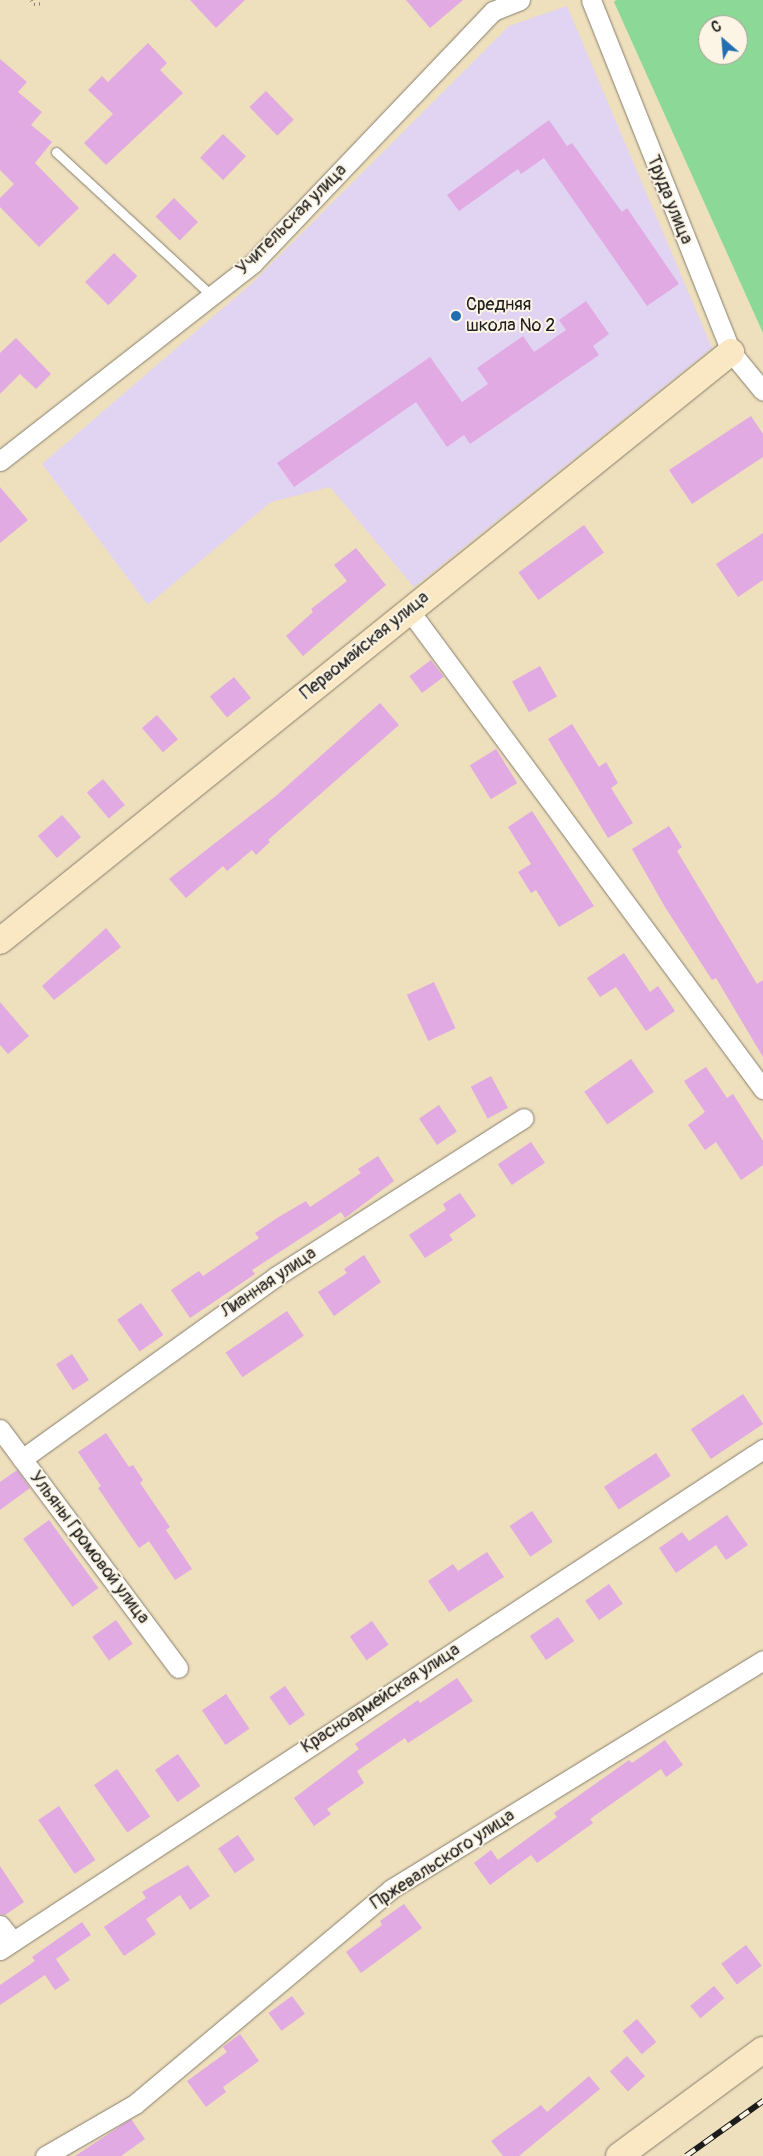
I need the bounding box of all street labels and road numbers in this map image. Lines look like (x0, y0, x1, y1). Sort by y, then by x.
street label: Труда улица (641, 152, 697, 248)
street label: Учительская улица (232, 160, 352, 280)
street label: Первомайская улица (296, 587, 434, 705)
street label: Лианная улица (217, 1243, 321, 1323)
street label: Ульяны Громовой улица (25, 1467, 153, 1629)
street label: Красноармейская улица (297, 1639, 465, 1759)
street label: Пржевальского улица (367, 1805, 519, 1915)

